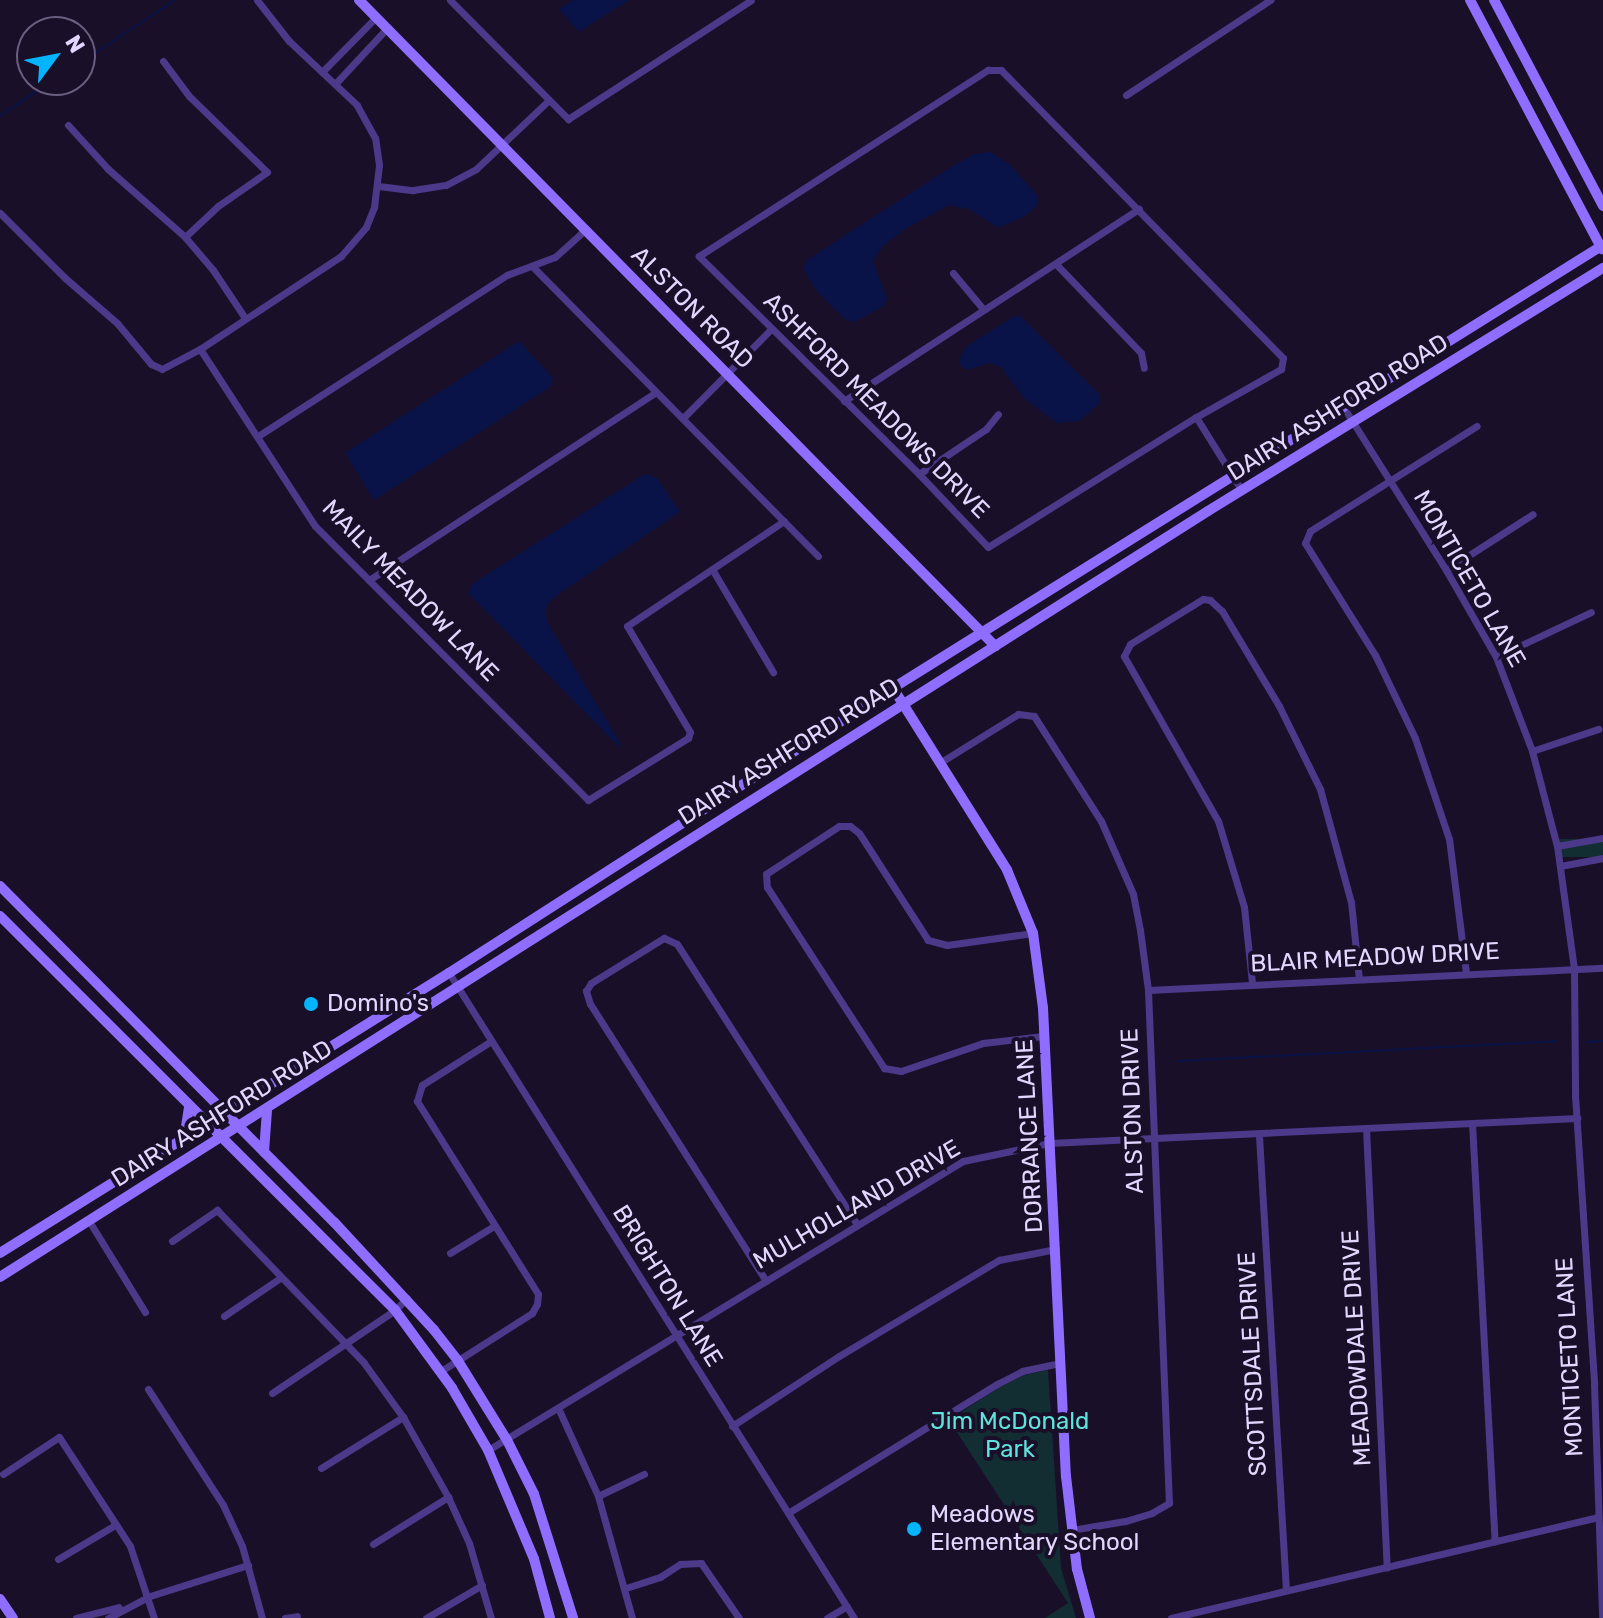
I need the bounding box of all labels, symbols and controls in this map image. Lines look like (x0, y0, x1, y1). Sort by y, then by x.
north arrow (16, 16, 96, 96)
text: N (59, 30, 91, 58)
street label: ALSTON ROAD (625, 241, 759, 375)
street label: ASHFORD MEADOWS DRIVE (757, 287, 995, 525)
street label: DAIRY ASHFORD ROAD (1222, 328, 1454, 488)
street label: MONTICETO LANE (1407, 485, 1531, 673)
street label: MAILY MEADOW LANE (316, 494, 504, 688)
street label: DAIRY ASHFORD ROAD (673, 672, 905, 832)
street label: BLAIR MEADOW DRIVE (1249, 937, 1501, 979)
place label: Domino's (327, 990, 429, 1018)
marker: Domino's (302, 995, 320, 1013)
street label: ALSTON DRIVE (1116, 1028, 1150, 1194)
street label: DAIRY ASHFORD ROAD (106, 1034, 338, 1194)
street label: DORRANCE LANE (1011, 1038, 1049, 1234)
street label: MULHOLLAND DRIVE (748, 1134, 966, 1276)
street label: BRIGHTON LANE (606, 1200, 728, 1372)
street label: MEADOWDALE DRIVE (1336, 1229, 1378, 1467)
street label: SCOTTSDALE DRIVE (1233, 1251, 1273, 1477)
street label: MONTICETO LANE (1550, 1257, 1590, 1457)
park label: Jim McDonald Park (931, 1408, 1089, 1464)
place label: Meadows Elementary School (930, 1501, 1140, 1557)
marker: Meadows Elementary School (905, 1520, 923, 1538)

